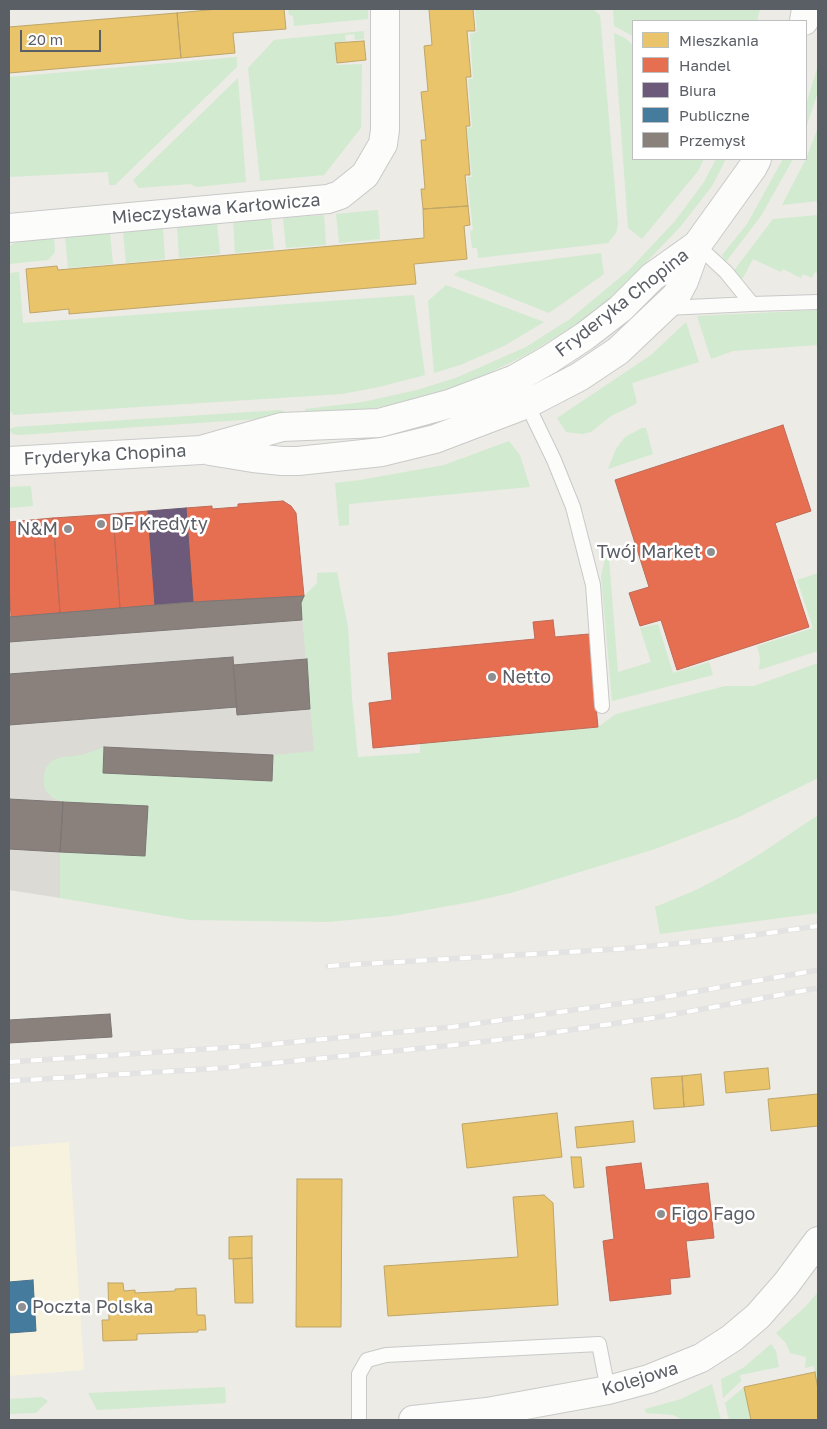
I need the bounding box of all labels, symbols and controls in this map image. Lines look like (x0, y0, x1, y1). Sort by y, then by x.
scale bar (22, 20, 104, 52)
legend (632, 20, 807, 160)
text: 20 m (28, 30, 63, 48)
text: Mieszkania (679, 31, 759, 49)
text: Handel (679, 56, 731, 74)
text: Biura (679, 81, 716, 99)
text: Publiczne (679, 106, 750, 124)
text: Przemysł (679, 131, 746, 149)
street label: Mieczysława Karłowicza (111, 189, 321, 229)
street label: Fryderyka Chopina (551, 244, 693, 362)
street label: Fryderyka Chopina (23, 440, 187, 470)
place label: DF Kredyty (111, 513, 208, 535)
place label: N&M (17, 518, 58, 540)
marker: DF Kredyty (95, 518, 107, 530)
marker: N&M (62, 523, 74, 535)
place label: Twój Market (597, 541, 701, 563)
marker: Twój Market (705, 546, 717, 558)
place label: Netto (502, 666, 551, 688)
marker: Netto (486, 671, 498, 683)
place label: Figo Fago (671, 1203, 755, 1225)
marker: Figo Fago (655, 1208, 667, 1220)
place label: Poczta Polska (32, 1296, 153, 1318)
marker: Poczta Polska (16, 1301, 28, 1313)
street label: Kolejowa (599, 1357, 681, 1401)

